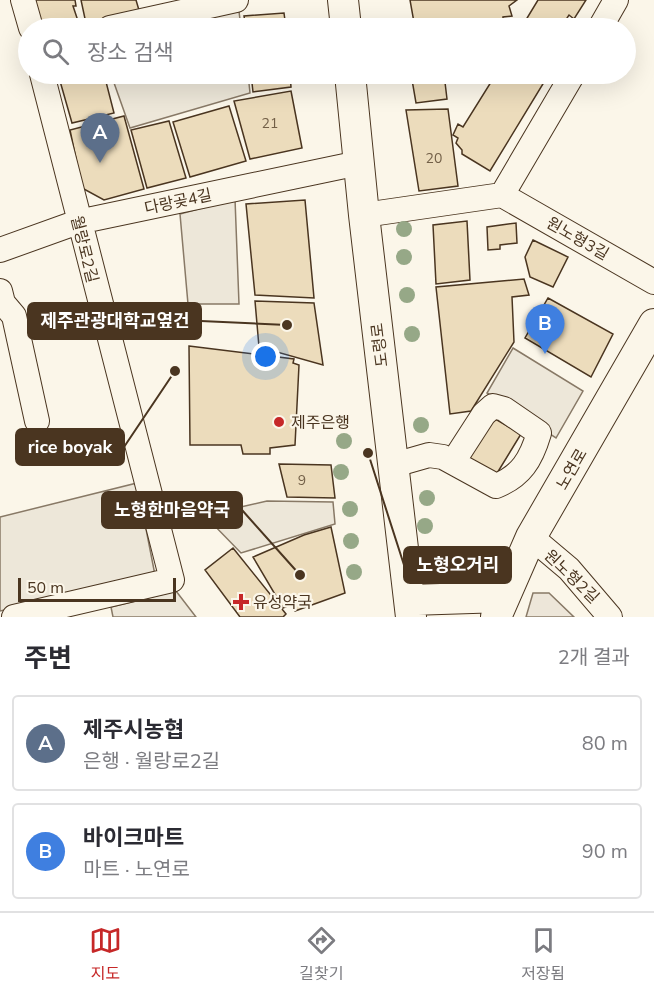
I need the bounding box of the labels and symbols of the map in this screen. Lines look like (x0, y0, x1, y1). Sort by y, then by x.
pin: A (80, 114, 120, 163)
house number: 21 (262, 114, 278, 133)
house number: 20 (426, 149, 442, 168)
street label: 다랑곶4길 (142, 184, 214, 220)
street label: 원노형3길 (542, 212, 613, 266)
street label: 월랑로2길 (65, 213, 103, 285)
callout: 제주관광대학교옆건 (28, 303, 201, 339)
pin: B (526, 304, 564, 354)
text: 제주관광대학교옆건 (40, 309, 190, 333)
street label: 도령로 (366, 321, 394, 368)
your location (251, 342, 280, 371)
place label: 제주은행 (291, 412, 350, 434)
marker: 제주은행 (272, 415, 286, 429)
callout: rice boyak (16, 429, 124, 465)
text: rice boyak (28, 435, 113, 459)
street label: 노연로 (551, 445, 593, 494)
house number: 9 (298, 471, 306, 490)
callout: 노형한마음약국 (102, 492, 242, 528)
text: 노형한마음약국 (114, 498, 230, 522)
street label: 원노형2길 (539, 545, 604, 608)
callout: 노형오거리 (404, 547, 511, 583)
text: 노형오거리 (417, 553, 499, 577)
scale bar (18, 575, 176, 602)
place label: 유성약국 (253, 592, 312, 614)
marker: 유성약국 (234, 595, 248, 609)

